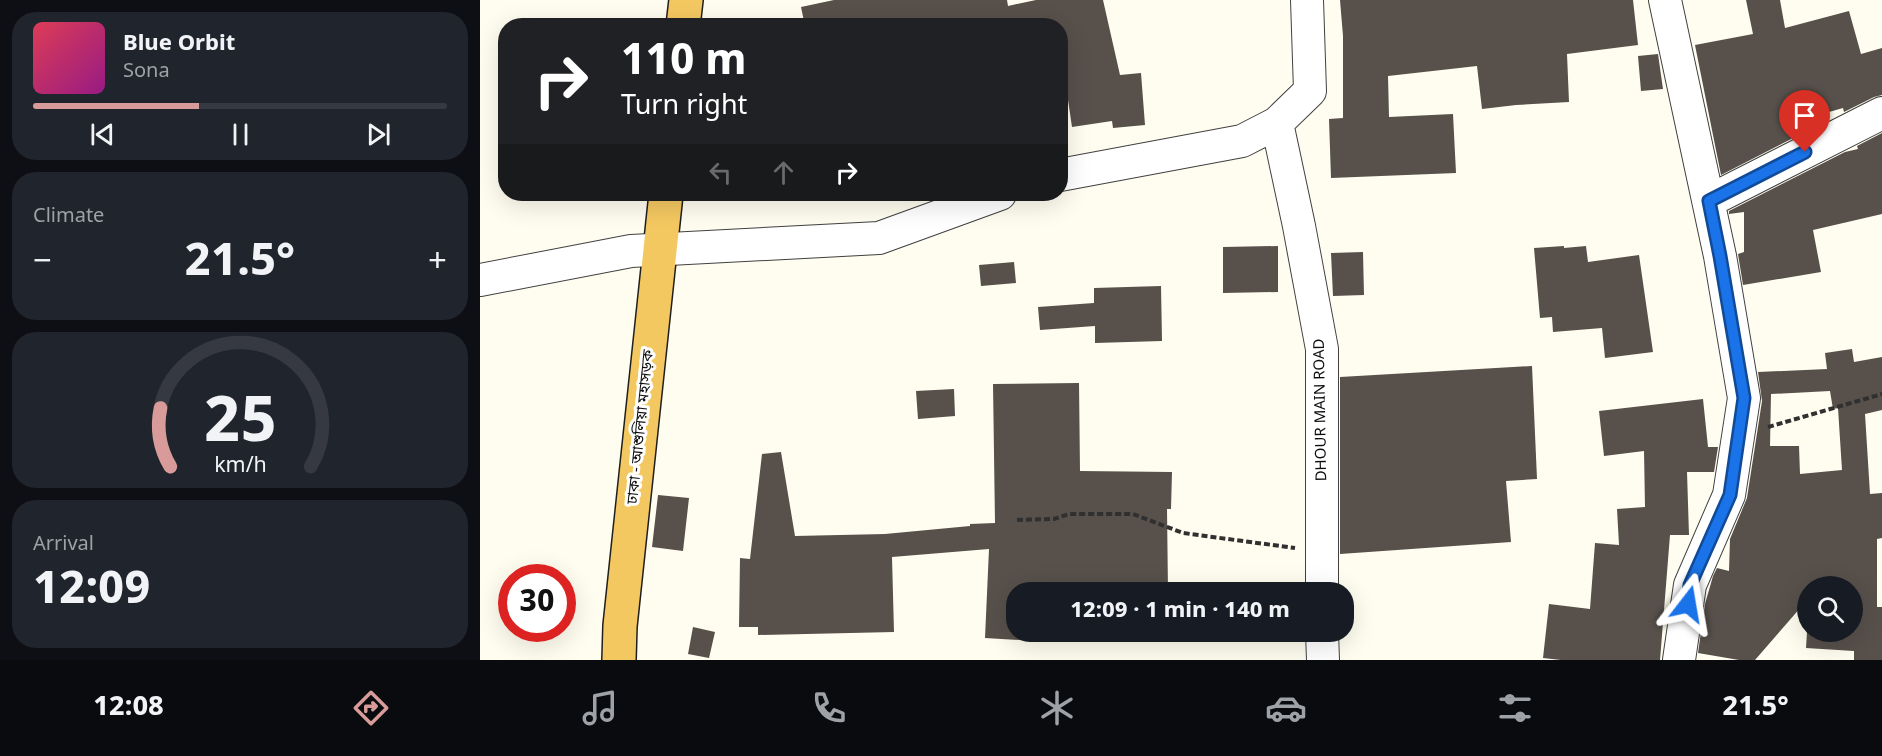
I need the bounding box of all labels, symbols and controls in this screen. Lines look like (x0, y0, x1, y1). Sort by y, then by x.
text: Blue Orbit (123, 30, 235, 59)
text: 110 m (621, 35, 746, 91)
icon: right (522, 42, 600, 120)
text: Sona (123, 59, 170, 85)
text: Turn right (621, 89, 747, 125)
pin (1779, 90, 1830, 152)
icon: arrive (1788, 99, 1821, 132)
icon: previous (86, 118, 119, 151)
icon: pause (224, 118, 257, 151)
icon: next (362, 118, 395, 151)
icon: left (704, 156, 737, 189)
icon: ahead (767, 156, 800, 189)
icon: right (830, 156, 863, 189)
text: Climate (33, 204, 104, 230)
text: 21.5° (185, 234, 295, 293)
text: − (33, 242, 52, 285)
text: + (428, 242, 447, 285)
street label: DHOUR MAIN ROAD (1310, 338, 1332, 482)
street label: ঢাকা - আশুলিয়া মহাসড়ক (623, 348, 659, 506)
text: 25 (204, 384, 276, 466)
text: km/h (214, 452, 266, 481)
text: Arrival (33, 532, 94, 558)
text: 12:09 (33, 562, 151, 621)
speed limit sign: 30 (498, 564, 576, 642)
position arrow (1656, 572, 1720, 636)
map controls (1797, 576, 1863, 642)
button: search (1797, 576, 1863, 642)
text: 12:09 · 1 min · 140 m (1070, 597, 1290, 626)
icon: directions (350, 687, 392, 729)
icon: music (579, 687, 621, 729)
icon: phone (808, 687, 850, 729)
icon: climate (1036, 687, 1078, 729)
icon: car (1265, 687, 1307, 729)
icon: filters (1494, 687, 1536, 729)
text: 12:08 (93, 690, 164, 726)
text: 21.5° (1722, 690, 1789, 726)

